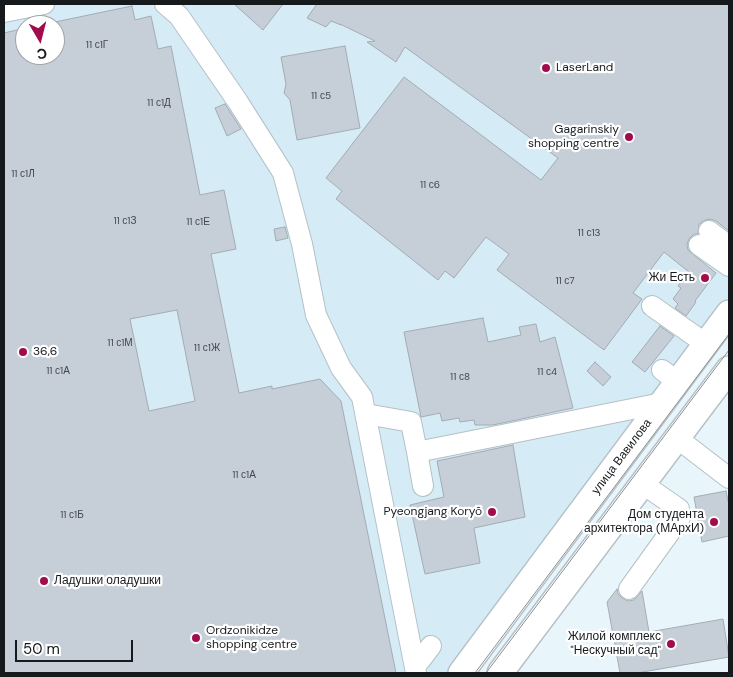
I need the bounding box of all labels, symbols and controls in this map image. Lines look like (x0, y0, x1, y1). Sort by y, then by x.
north arrow (15, 15, 65, 65)
house number: 11 с1Г (86, 39, 108, 51)
text: С (36, 44, 48, 63)
place label: LaserLand (556, 61, 613, 75)
marker: LaserLand (540, 62, 552, 74)
house number: 11 с5 (311, 90, 331, 102)
house number: 11 с1Д (147, 97, 171, 109)
place label: Gagarinskiy shopping centre (528, 123, 619, 151)
marker: Gagarinskiy shopping centre (623, 131, 635, 143)
house number: 11 с1Л (11, 168, 35, 180)
house number: 11 с6 (420, 179, 440, 191)
house number: 11 с1З (113, 215, 137, 227)
house number: 11 с1Е (186, 216, 210, 228)
house number: 11 с13 (578, 227, 600, 239)
place label: Жи Есть (648, 271, 695, 285)
marker: Жи Есть (699, 272, 711, 284)
house number: 11 с7 (555, 275, 575, 287)
house number: 11 с1М (107, 337, 133, 349)
house number: 11 с1Ж (194, 342, 220, 354)
place label: 36,6 (33, 345, 57, 359)
marker: 36,6 (17, 346, 29, 358)
house number: 11 с1А (46, 365, 70, 377)
house number: 11 с4 (537, 366, 557, 378)
house number: 11 с8 (450, 371, 470, 383)
street label: улица Вавилова (589, 416, 655, 498)
house number: 11 с1А (232, 469, 256, 481)
place label: Pyeongjang Koryŏ (384, 505, 482, 519)
marker: Pyeongjang Koryŏ (486, 506, 498, 518)
place label: Дом студента архитектора (МАрхИ) (584, 508, 704, 536)
house number: 11 с1Б (60, 509, 84, 521)
marker: Дом студента архитектора (МАрхИ) (708, 516, 720, 528)
place label: Ладушки оладушки (54, 574, 161, 588)
marker: Ладушки оладушки (38, 575, 50, 587)
place label: Ordzonikidze shopping centre (206, 624, 297, 652)
scale bar (18, 630, 135, 662)
place label: Жилой комплекс "Нескучный сад" (568, 630, 661, 658)
marker: Ordzonikidze shopping centre (190, 632, 202, 644)
marker: Жилой комплекс "Нескучный сад" (665, 638, 677, 650)
text: 50 m (23, 639, 60, 659)

